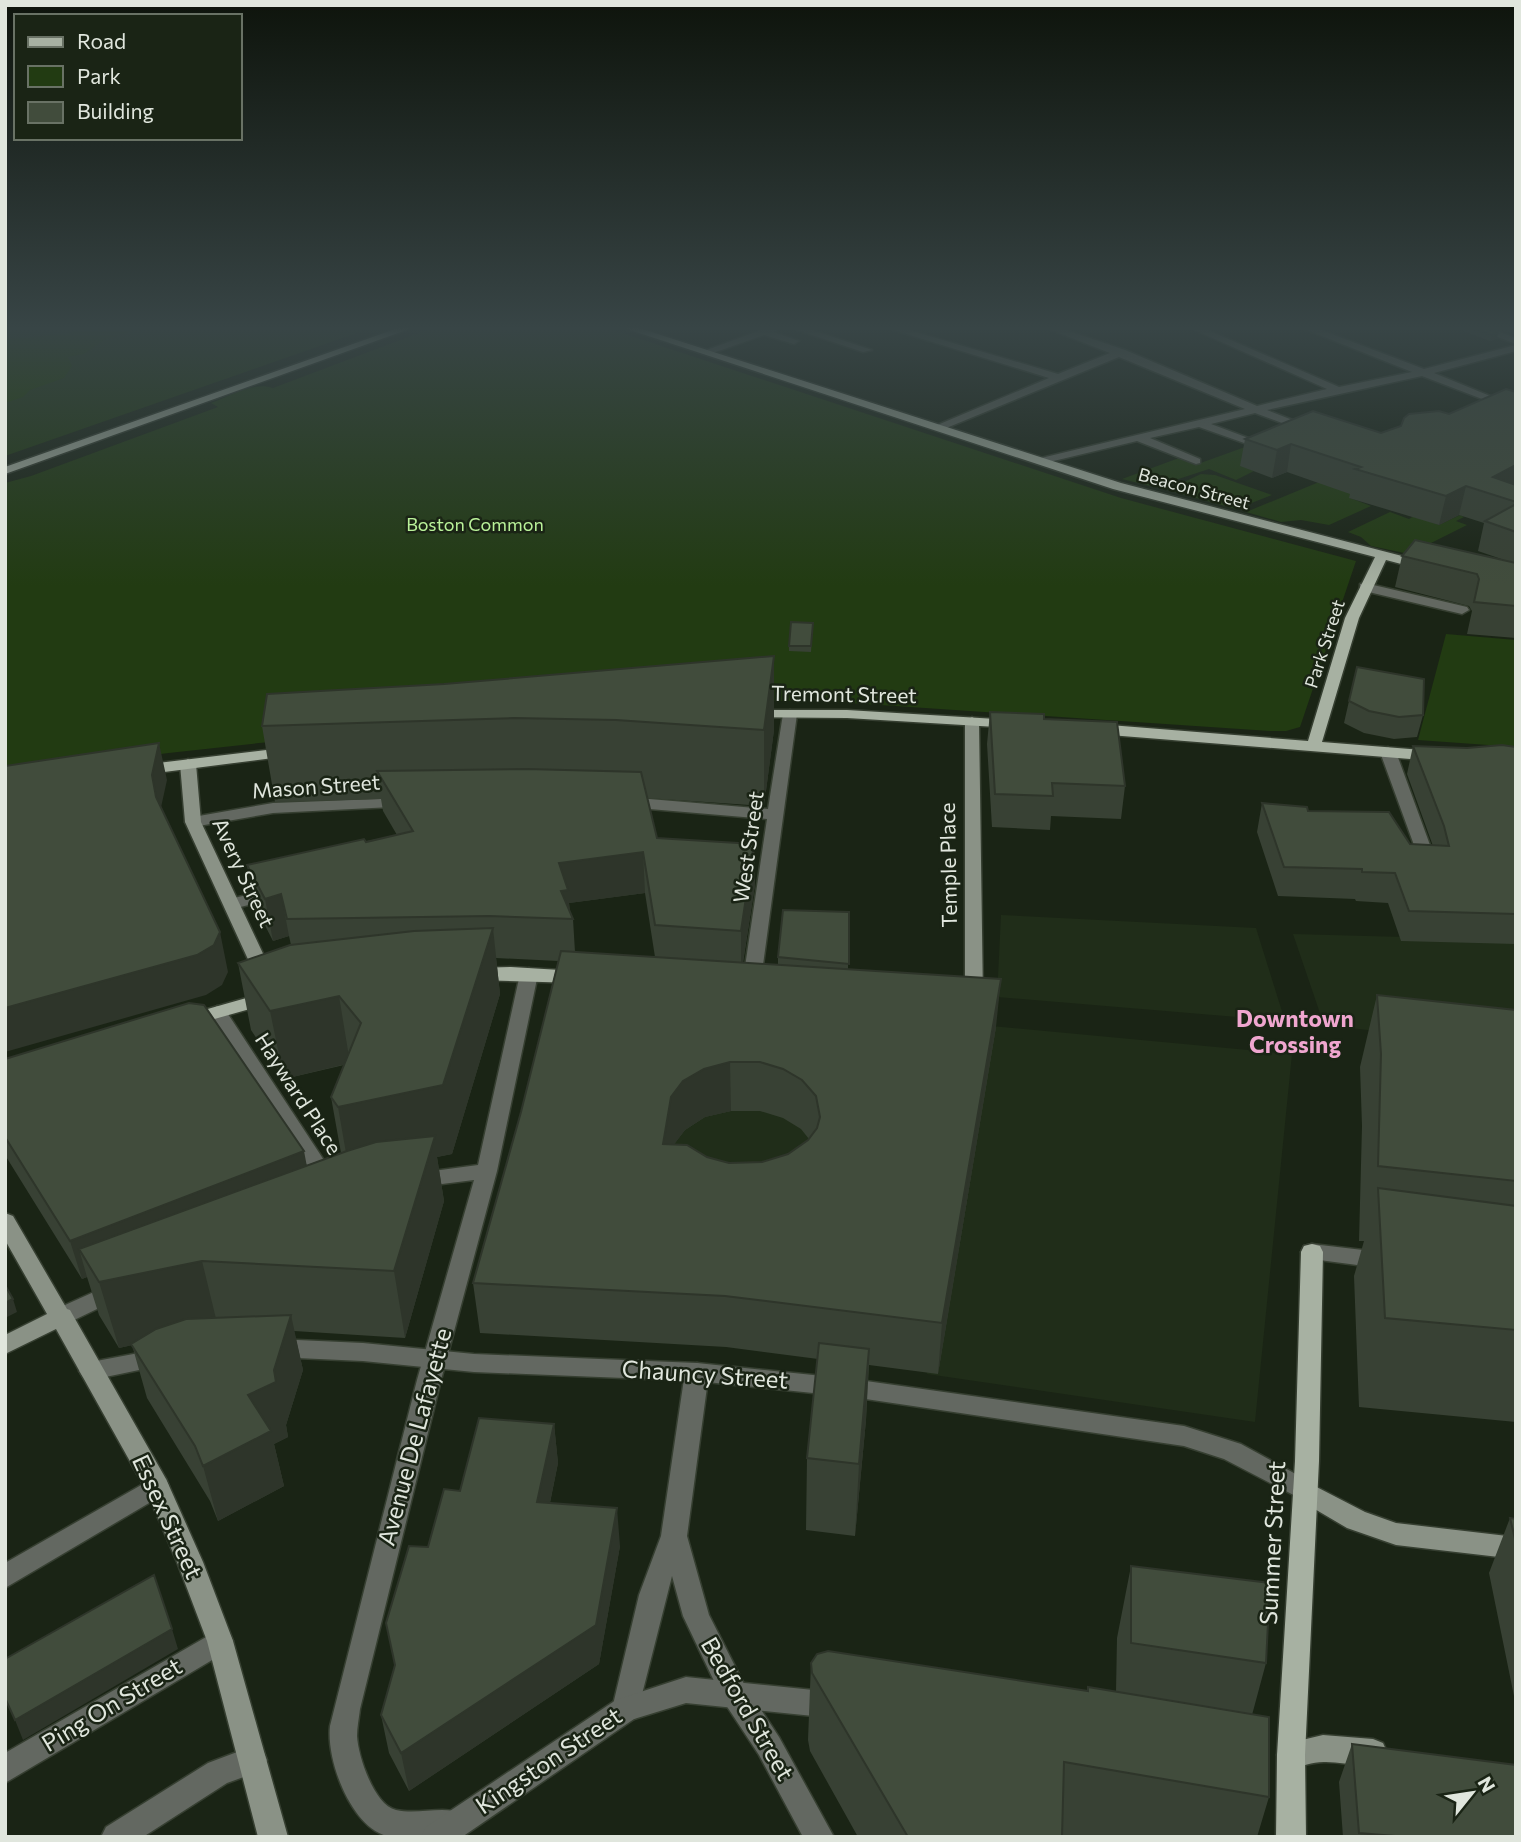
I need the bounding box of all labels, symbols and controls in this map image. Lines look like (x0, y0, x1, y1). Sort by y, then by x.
legend (14, 14, 242, 140)
text: Road (77, 28, 126, 53)
text: Park (77, 63, 121, 88)
text: Building (77, 98, 154, 123)
street label: Beacon Street (1136, 463, 1253, 514)
park label: Boston Common (406, 513, 544, 535)
street label: Park Street (1299, 597, 1349, 691)
street label: Tremont Street (771, 680, 917, 707)
street label: Mason Street (251, 769, 381, 802)
street label: West Street (727, 789, 768, 904)
street label: Temple Place (934, 802, 961, 928)
street label: Avery Street (208, 814, 281, 931)
district label: Downtown Crossing (1236, 1004, 1354, 1058)
street label: Hayward Place (251, 1028, 348, 1159)
street label: Avenue De Lafayette (371, 1325, 457, 1549)
street label: Chauncy Street (621, 1353, 789, 1394)
street label: Essex Street (127, 1450, 210, 1583)
street label: Summer Street (1253, 1460, 1290, 1626)
street label: Bedford Street (696, 1631, 801, 1785)
street label: Ping On Street (36, 1650, 187, 1757)
street label: Kingston Street (470, 1700, 627, 1819)
north arrow (1437, 1758, 1507, 1828)
text: N (1474, 1772, 1501, 1796)

